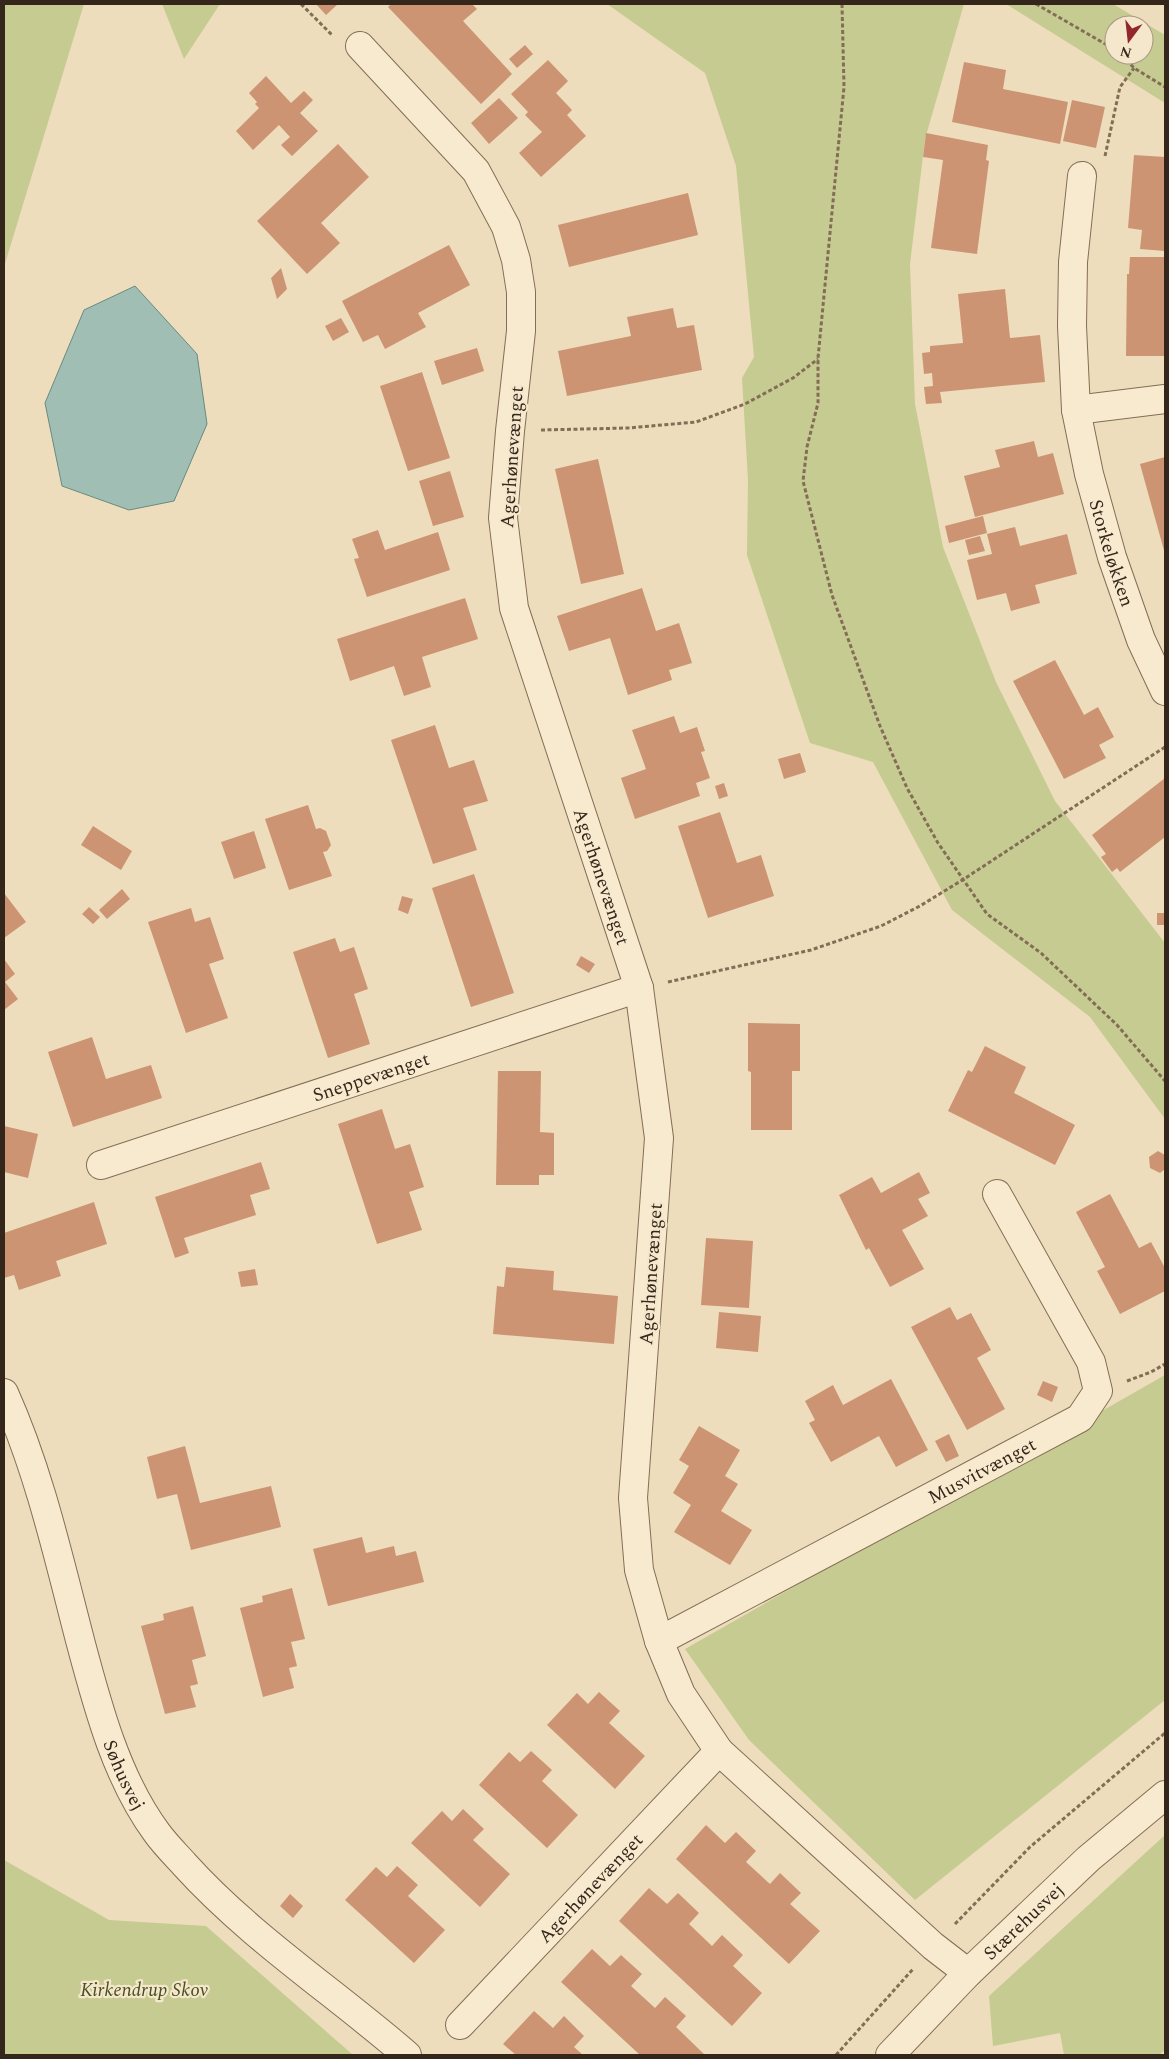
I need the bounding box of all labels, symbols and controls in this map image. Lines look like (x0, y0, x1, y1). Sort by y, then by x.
north arrow (1104, 15, 1154, 65)
text: N (1118, 40, 1134, 64)
street label: Agerhønevænget (493, 385, 532, 529)
street label: Storkeløkken (1081, 496, 1141, 611)
street label: Agerhønevænget (565, 805, 637, 949)
street label: Sneppevænget (309, 1045, 434, 1110)
street label: Agerhønevænget (632, 1202, 671, 1346)
street label: Musvitvænget (923, 1431, 1042, 1512)
street label: Søhusvej (95, 1736, 152, 1817)
street label: Agerhønevænget (531, 1827, 651, 1950)
street label: Stærehusvej (977, 1876, 1071, 1968)
park label: Kirkendrup Skov (80, 1976, 208, 2005)

